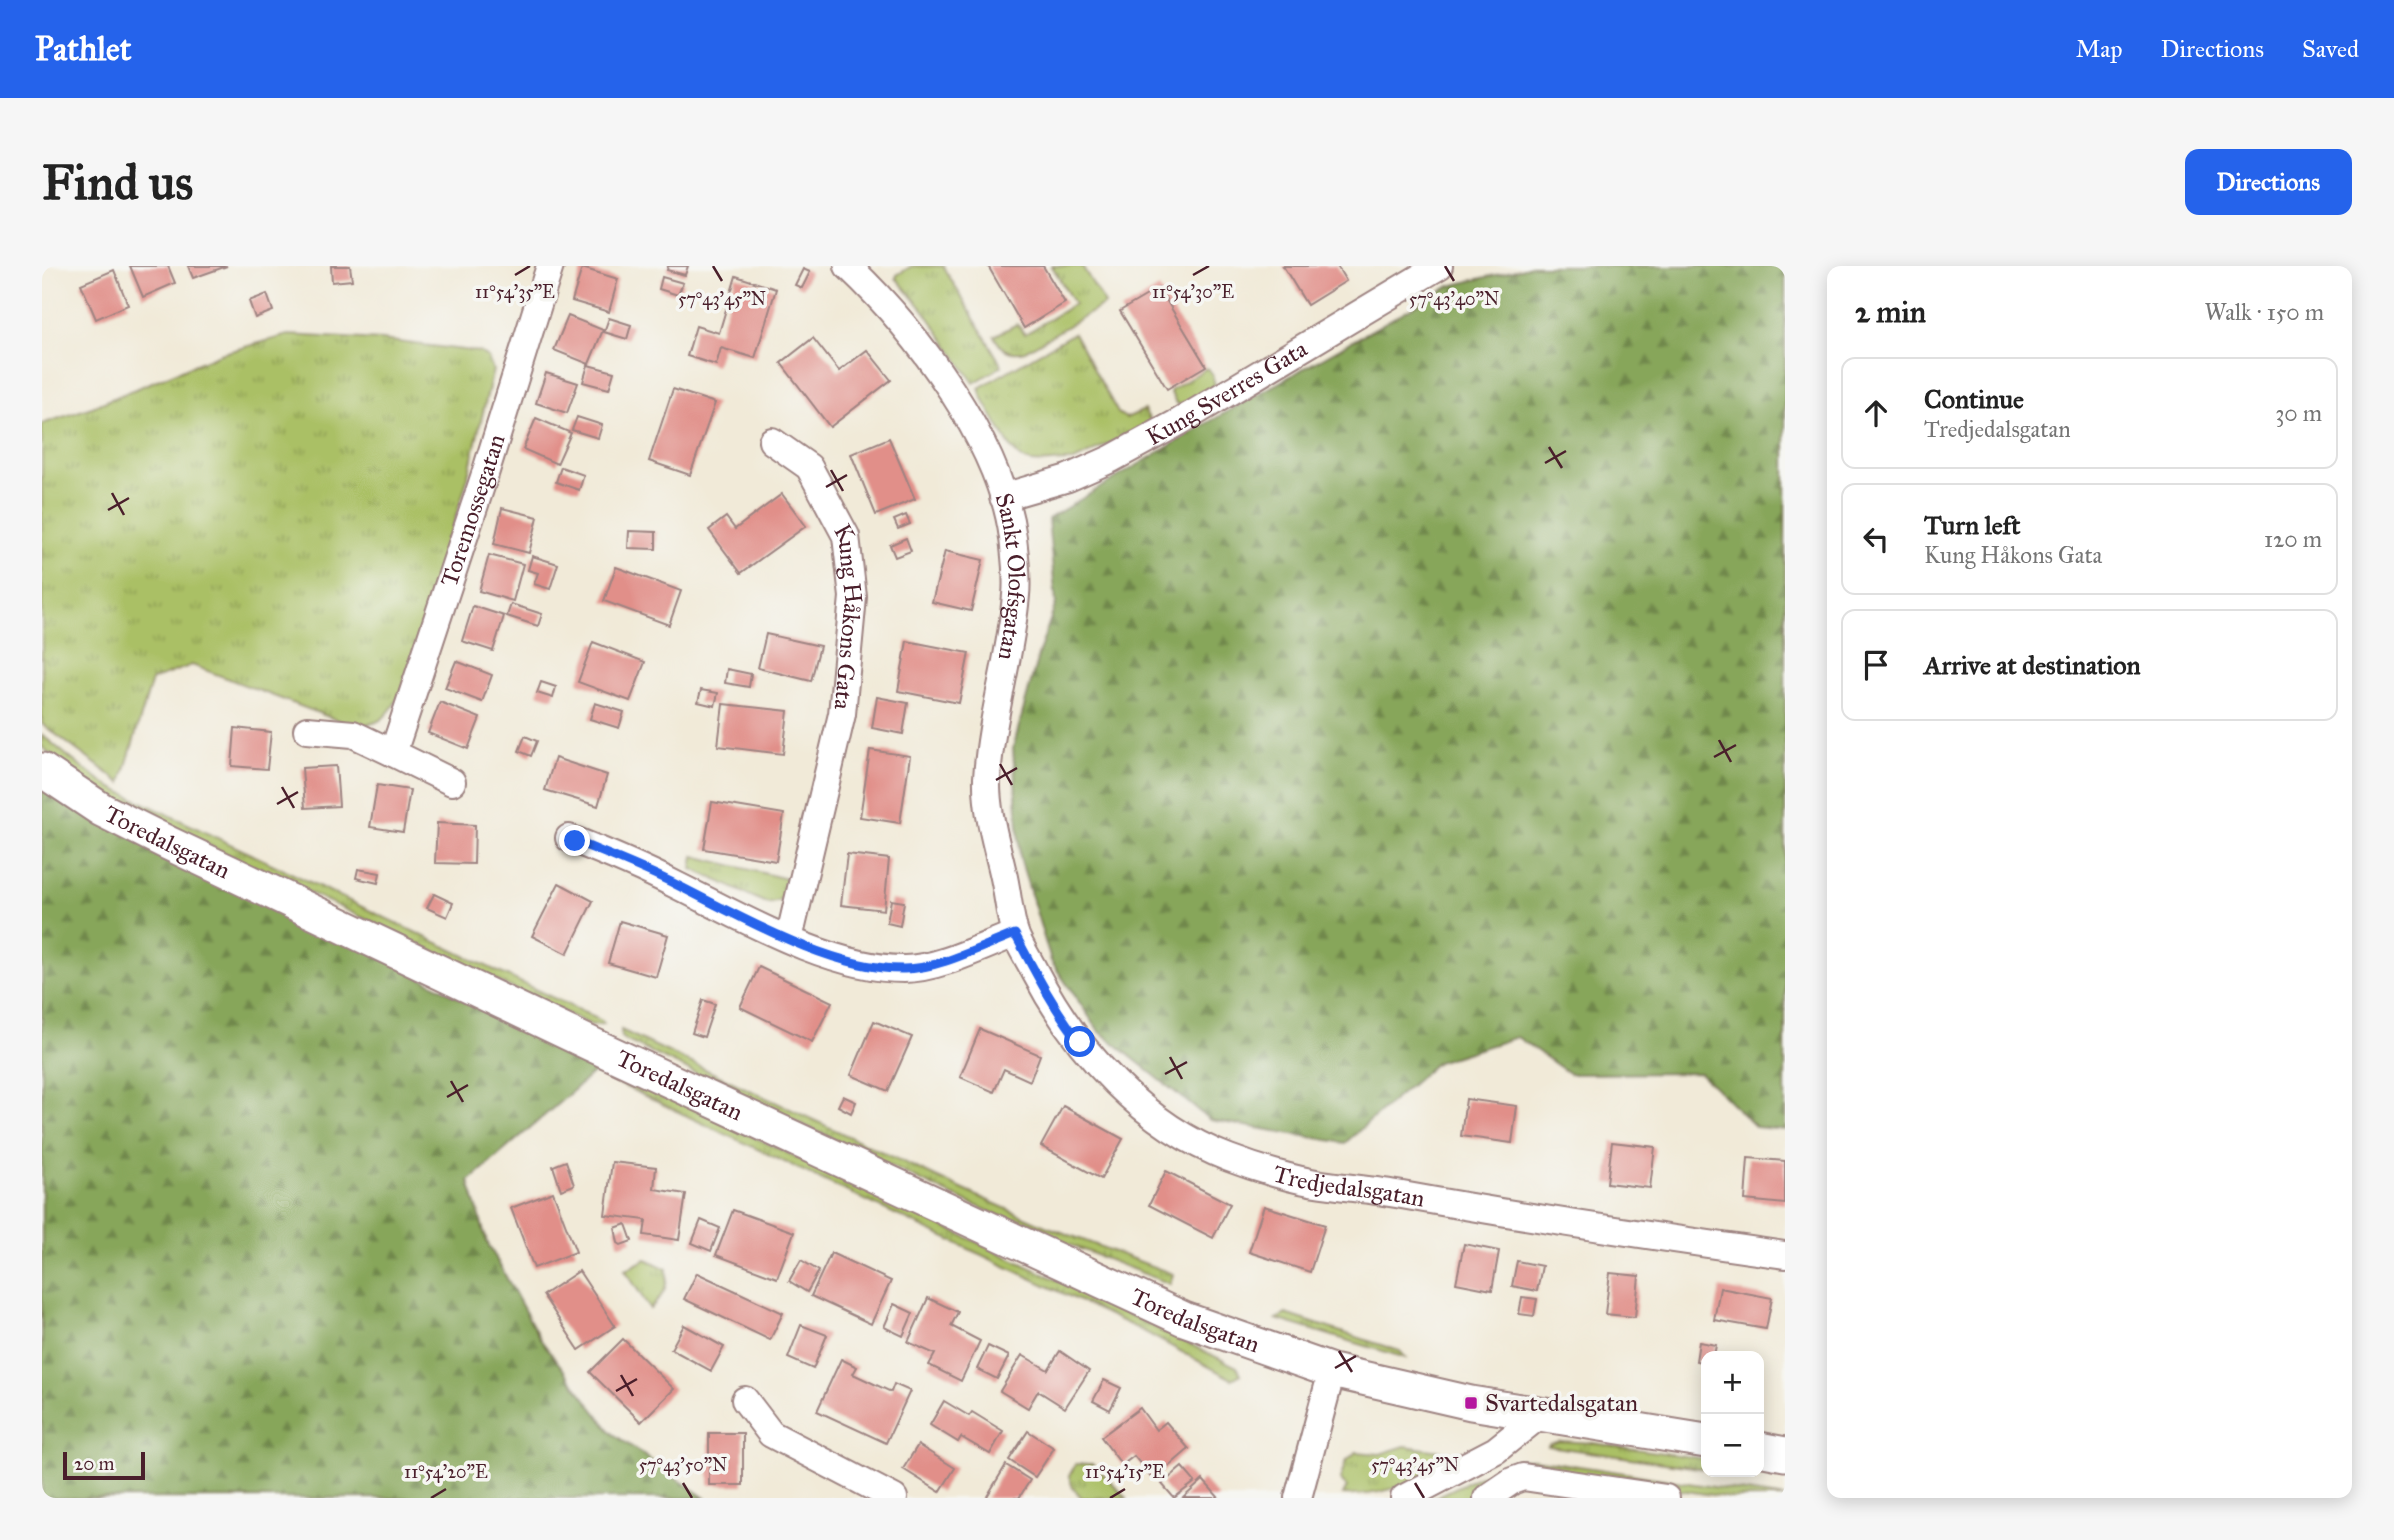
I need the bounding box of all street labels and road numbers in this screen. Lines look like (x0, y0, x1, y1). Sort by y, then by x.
street label: Kung Sverres Gata (1141, 333, 1313, 452)
street label: Toremossegatan (434, 430, 512, 590)
street label: Sankt Olofsgatan (988, 489, 1032, 663)
street label: Kung Håkons Gata (827, 519, 869, 712)
street label: Toredalsgatan (100, 799, 235, 885)
street label: Toredalsgatan (612, 1043, 748, 1127)
street label: Tredjedalsgatan (1270, 1159, 1427, 1214)
street label: Toredalsgatan (1126, 1281, 1264, 1359)

